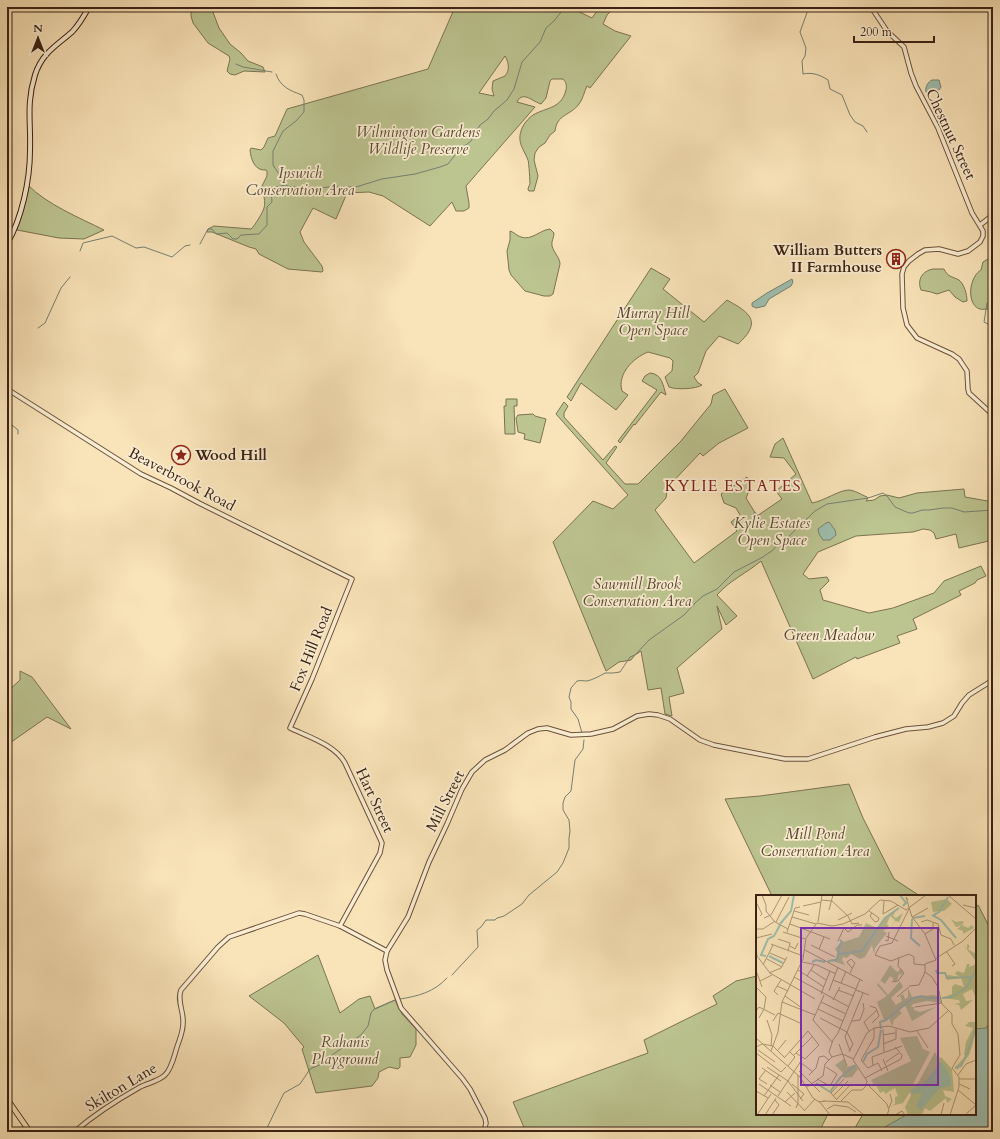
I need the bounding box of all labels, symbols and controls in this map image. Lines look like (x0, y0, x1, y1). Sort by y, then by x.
north arrow (18, 18, 58, 58)
scale bar (854, 18, 934, 44)
text: N (33, 21, 43, 36)
text: 200 m (860, 24, 893, 40)
street label: Chestnut Street (921, 85, 981, 183)
park label: Wilmington Gardens Wildlife Preserve (356, 122, 480, 159)
park label: Ipswich Conservation Area (246, 163, 355, 200)
place label: William Butters II Farmhouse (772, 240, 882, 277)
building icon: William Butters II Farmhouse (885, 248, 907, 270)
park label: Murray Hill Open Space (616, 303, 690, 340)
street label: Beaverbrook Road (125, 442, 239, 516)
place icon: Wood Hill (170, 444, 192, 466)
place label: Wood Hill (194, 445, 268, 465)
district label: KYLIE ESTATES (665, 475, 801, 497)
park label: Kylie Estates Open Space (734, 513, 810, 550)
park label: Sawmill Brook Conservation Area (583, 574, 692, 611)
street label: Fox Hill Road (285, 604, 337, 694)
park label: Green Meadow (784, 625, 875, 645)
street label: Hart Street (351, 764, 399, 836)
street label: Mill Street (421, 767, 469, 835)
park label: Mill Pond Conservation Area (761, 824, 870, 861)
inset map (756, 895, 976, 1115)
park label: Rahanis Playground (311, 1032, 379, 1069)
street label: Skilton Lane (82, 1058, 161, 1116)

